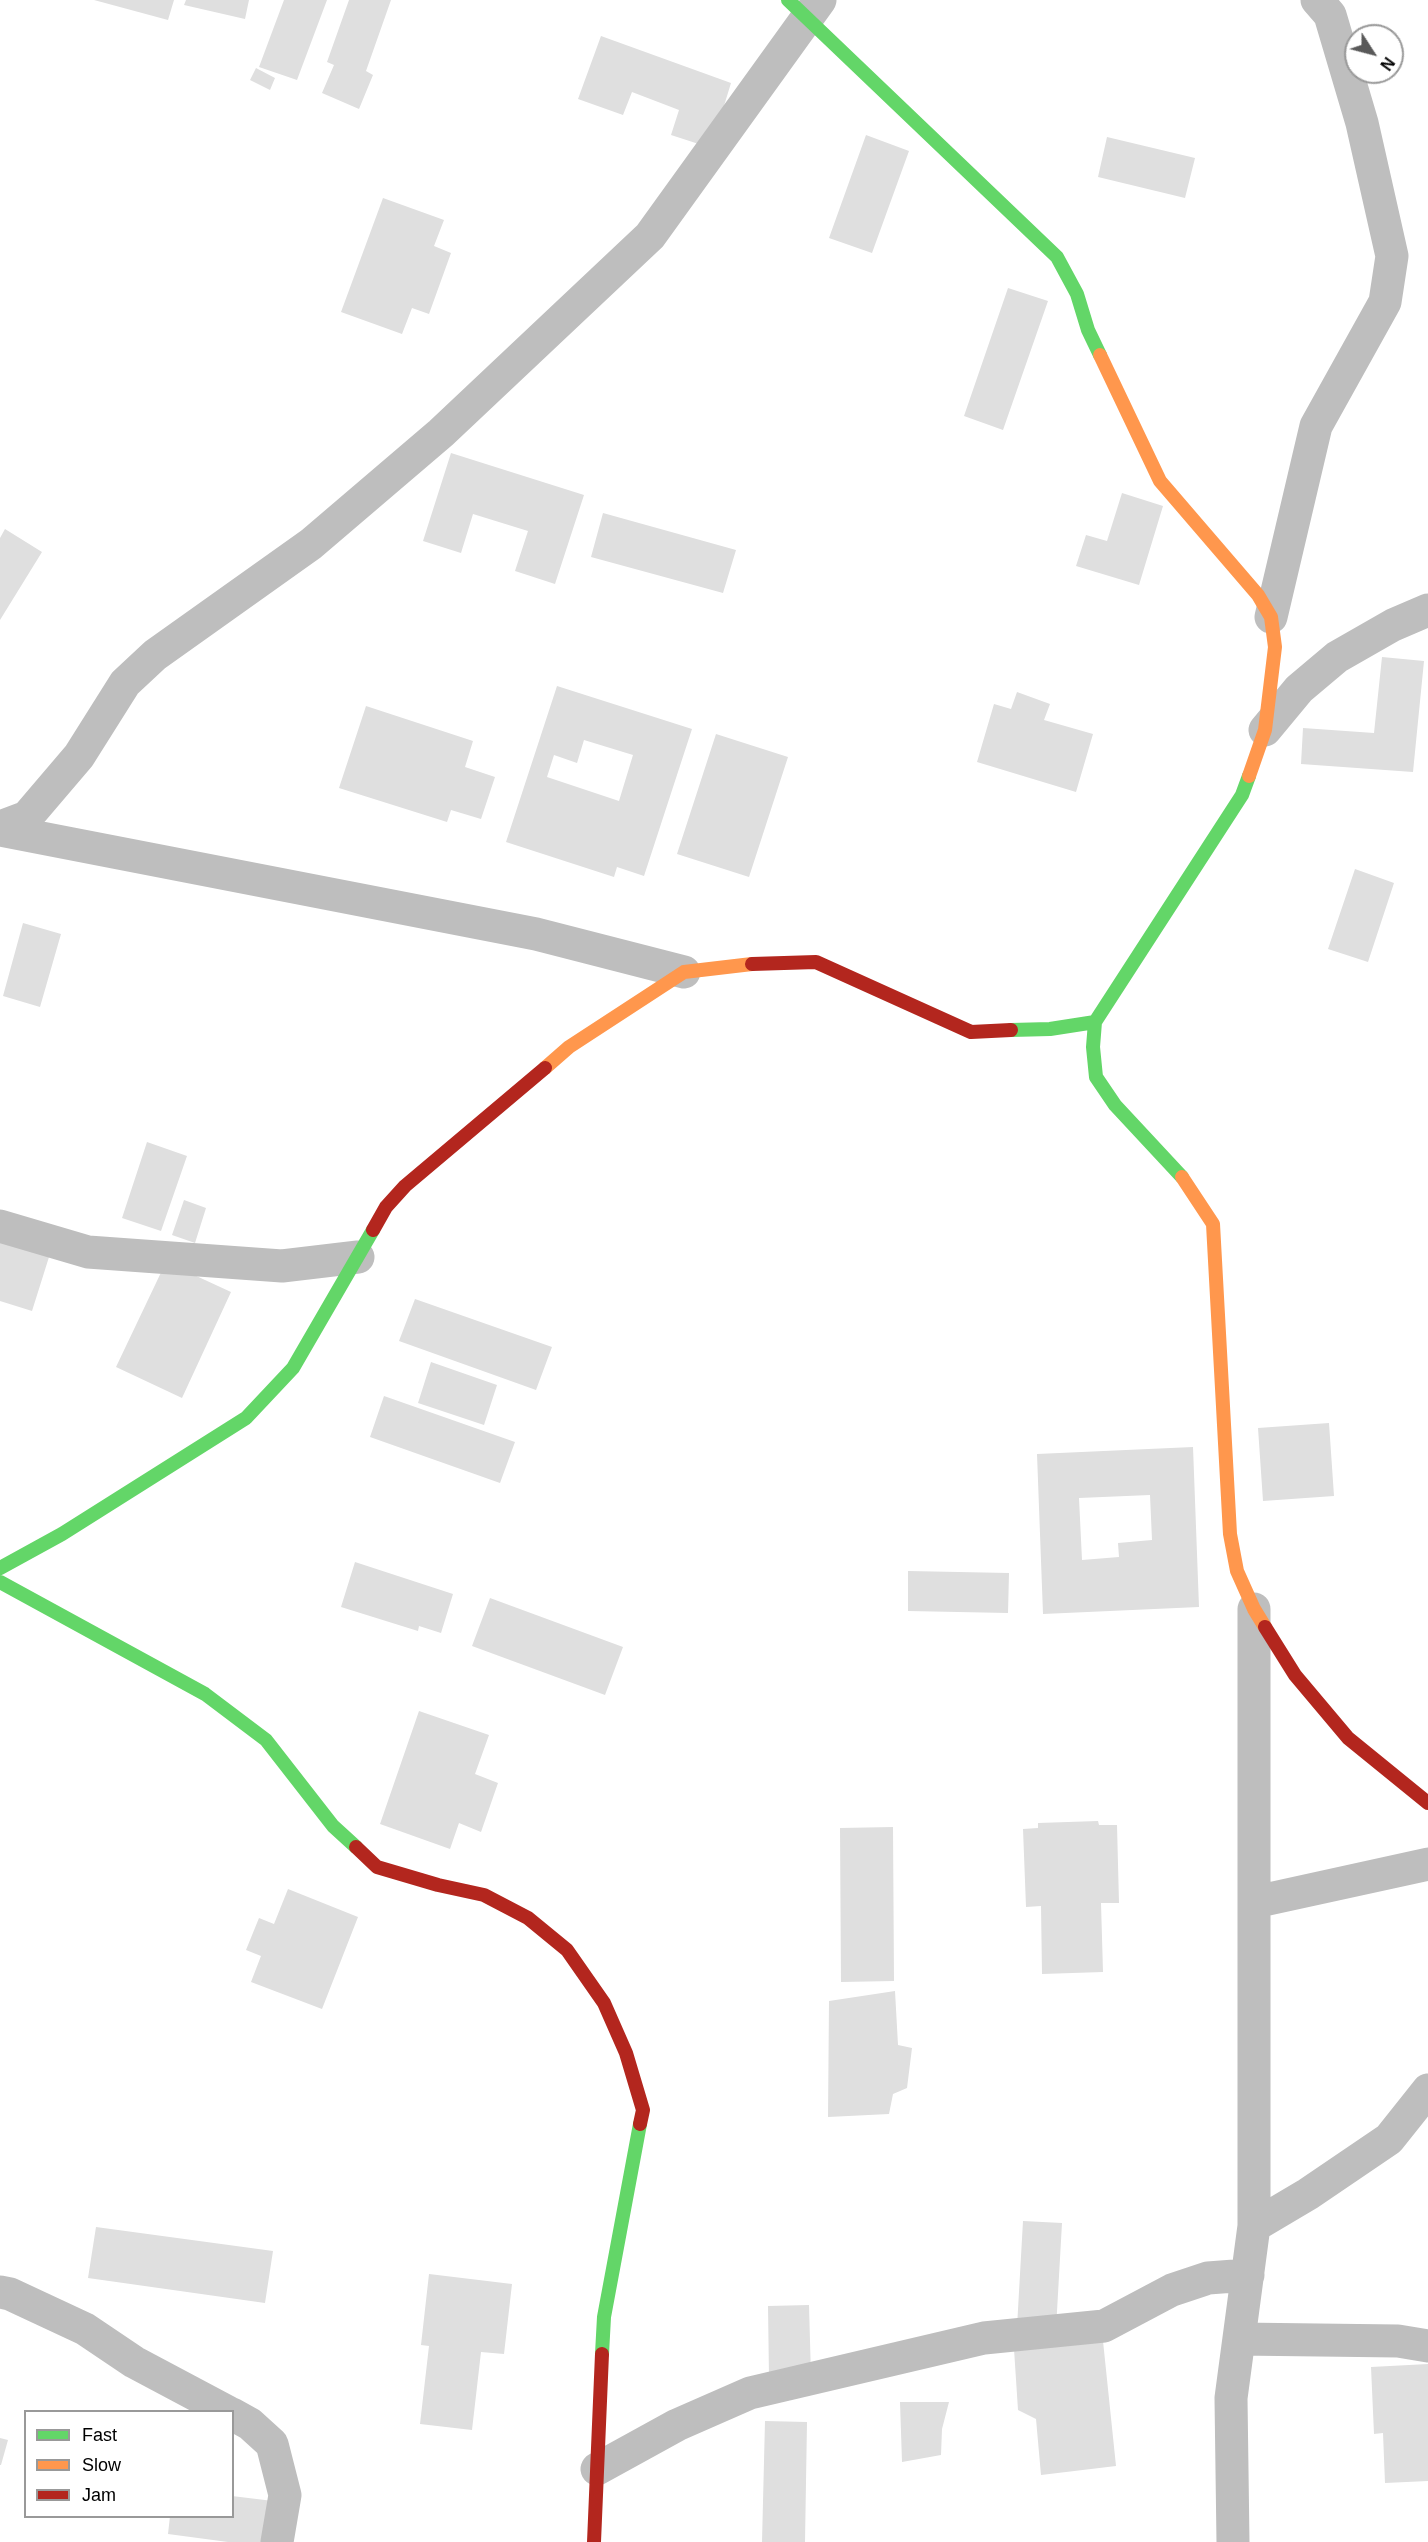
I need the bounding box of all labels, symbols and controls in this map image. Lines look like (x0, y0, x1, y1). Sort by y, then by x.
north arrow (1344, 24, 1404, 84)
text: N (1377, 54, 1398, 73)
legend (24, 2410, 234, 2518)
text: Fast (82, 2425, 117, 2445)
text: Slow (82, 2455, 121, 2475)
text: Jam (82, 2485, 116, 2505)

